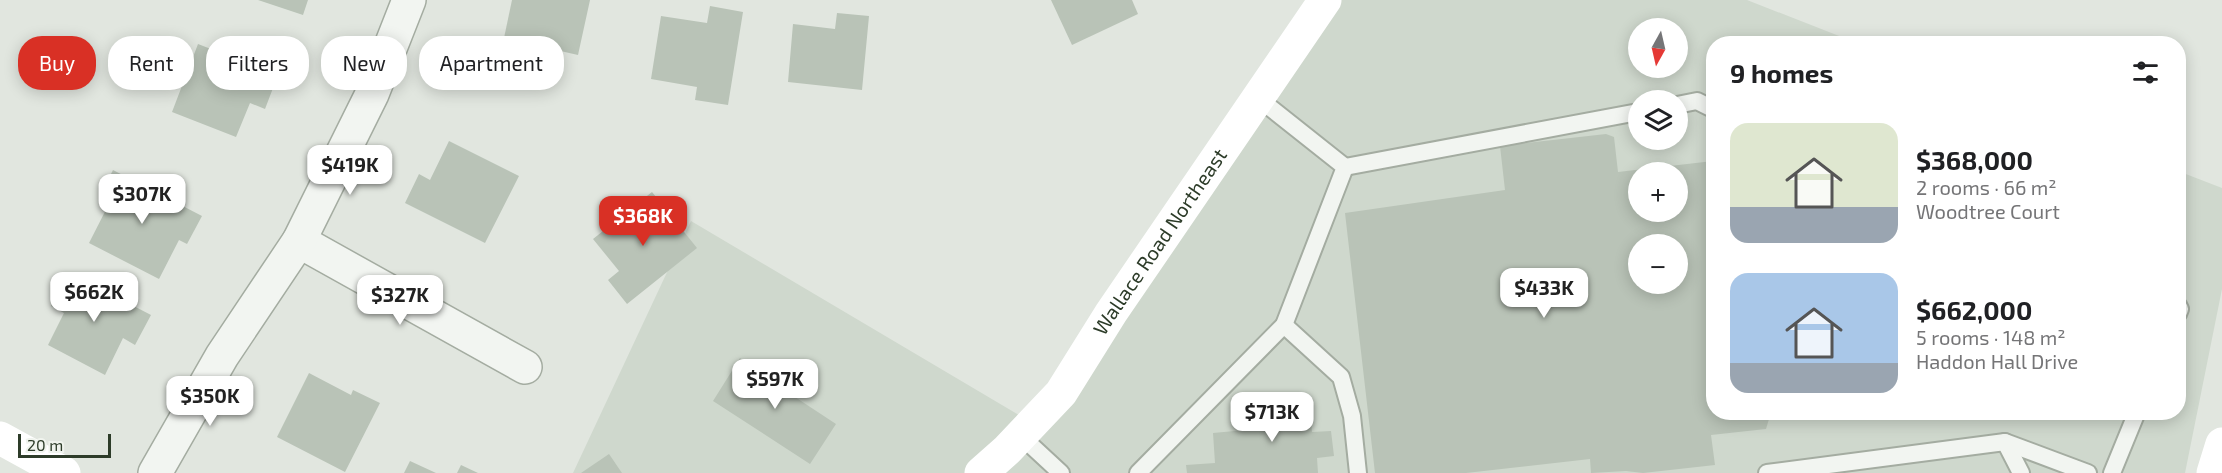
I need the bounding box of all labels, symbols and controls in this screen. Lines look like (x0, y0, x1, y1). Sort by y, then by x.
north arrow (1628, 18, 1688, 78)
map controls (1628, 18, 1688, 294)
chip: Buy (18, 36, 96, 90)
chip: Rent (108, 36, 194, 90)
chip: Filters (206, 36, 309, 90)
chip: New (321, 36, 407, 90)
chip: Apartment (419, 36, 564, 90)
icon: filters (2129, 56, 2162, 89)
text: 9 homes (1730, 57, 1833, 88)
button: layers (1628, 90, 1688, 150)
street label: Wallace Road Northeast (1087, 143, 1231, 339)
text: $368,000 (1916, 144, 2033, 175)
pin: $419K (308, 145, 392, 196)
icon: home (1778, 147, 1850, 219)
text: $419K (321, 152, 379, 176)
button: + (1628, 162, 1688, 222)
pin: $307K (100, 174, 184, 225)
text: 2 rooms · 66 m² (1916, 175, 2057, 199)
text: $307K (113, 181, 171, 205)
pin: $368K (601, 196, 685, 247)
text: Woodtree Court (1916, 199, 2060, 223)
text: $368K (613, 203, 673, 227)
button: − (1628, 234, 1688, 294)
pin: $433K (1502, 268, 1586, 319)
pin: $662K (52, 272, 136, 323)
pin: $327K (358, 275, 442, 326)
text: $433K (1514, 275, 1574, 299)
text: $662K (64, 279, 124, 303)
text: $327K (371, 282, 429, 306)
text: $662,000 (1916, 294, 2032, 325)
icon: home (1778, 297, 1850, 369)
text: 5 rooms · 148 m² (1916, 325, 2066, 349)
text: Haddon Hall Drive (1916, 349, 2078, 373)
pin: $597K (733, 359, 817, 410)
text: $597K (746, 366, 804, 390)
pin: $350K (168, 376, 252, 427)
text: $350K (180, 383, 240, 407)
pin: $713K (1230, 392, 1314, 443)
text: $713K (1245, 399, 1299, 423)
scale bar (18, 431, 111, 458)
text: 20 m (27, 435, 63, 454)

